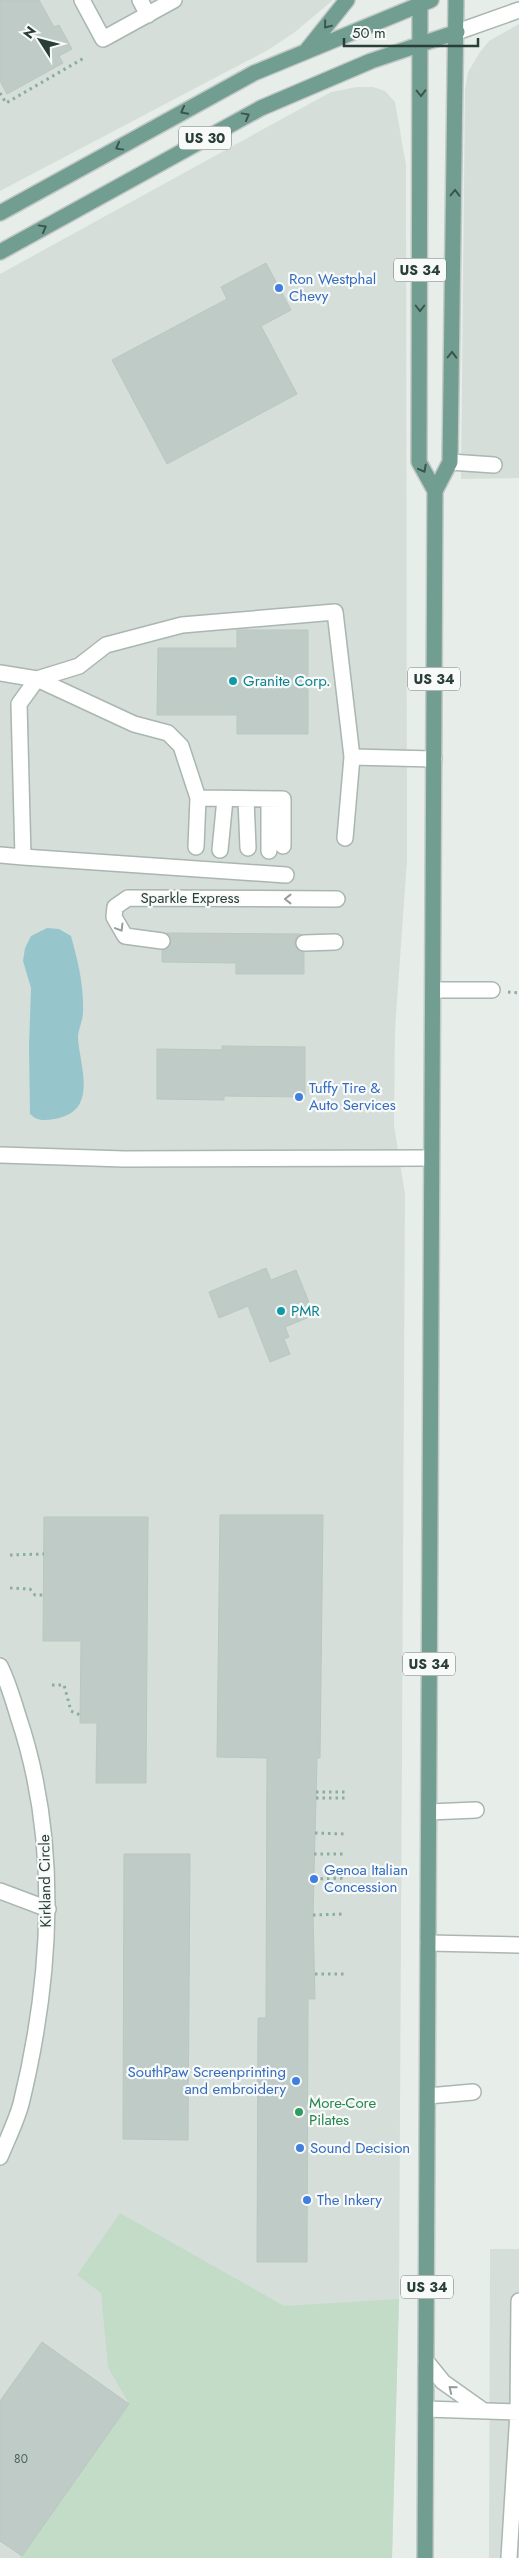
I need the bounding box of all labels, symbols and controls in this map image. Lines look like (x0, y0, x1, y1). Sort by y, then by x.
north arrow (15, 15, 65, 65)
scale bar (344, 15, 478, 47)
one-way arrow (323, 20, 332, 29)
text: N (18, 22, 41, 43)
text: 50 m (352, 22, 386, 44)
one-way arrow (416, 90, 426, 97)
one-way arrow (180, 104, 189, 114)
one-way arrow (241, 112, 250, 122)
road number: US 30 (179, 126, 231, 150)
one-way arrow (115, 140, 124, 150)
one-way arrow (450, 188, 460, 196)
one-way arrow (37, 225, 46, 235)
road number: US 34 (394, 258, 446, 282)
place label: Ron Westphal Chevy (289, 268, 376, 307)
marker: Ron Westphal Chevy (273, 282, 285, 294)
one-way arrow (415, 304, 425, 312)
one-way arrow (447, 351, 457, 358)
one-way arrow (417, 464, 427, 473)
road number: US 34 (408, 668, 460, 691)
place label: Granite Corp. (243, 670, 331, 692)
marker: Granite Corp. (227, 675, 239, 687)
street label: Sparkle Express (140, 887, 240, 909)
one-way arrow (284, 894, 292, 904)
one-way arrow (113, 922, 123, 931)
place label: Tuffy Tire & Auto Services (309, 1077, 396, 1116)
marker: Tuffy Tire & Auto Services (293, 1091, 305, 1103)
place label: PMR (291, 1300, 320, 1322)
marker: PMR (275, 1305, 287, 1317)
road number: US 34 (403, 1652, 455, 1676)
street label: Kirkland Circle (33, 1834, 57, 1928)
place label: Genoa Italian Concession (324, 1859, 408, 1898)
marker: Genoa Italian Concession (308, 1873, 320, 1885)
place label: SouthPaw Screenprinting and embroidery (128, 2061, 286, 2100)
marker: SouthPaw Screenprinting and embroidery (290, 2075, 302, 2087)
place label: More-Core Pilates (309, 2092, 377, 2131)
marker: More-Core Pilates (293, 2106, 305, 2118)
place label: Sound Decision (310, 2137, 410, 2159)
marker: Sound Decision (294, 2142, 306, 2154)
place label: The Inkery (317, 2189, 382, 2211)
marker: The Inkery (301, 2194, 313, 2206)
road number: US 34 (401, 2276, 453, 2298)
one-way arrow (449, 2386, 458, 2395)
house number: 80 (14, 2450, 28, 2468)

